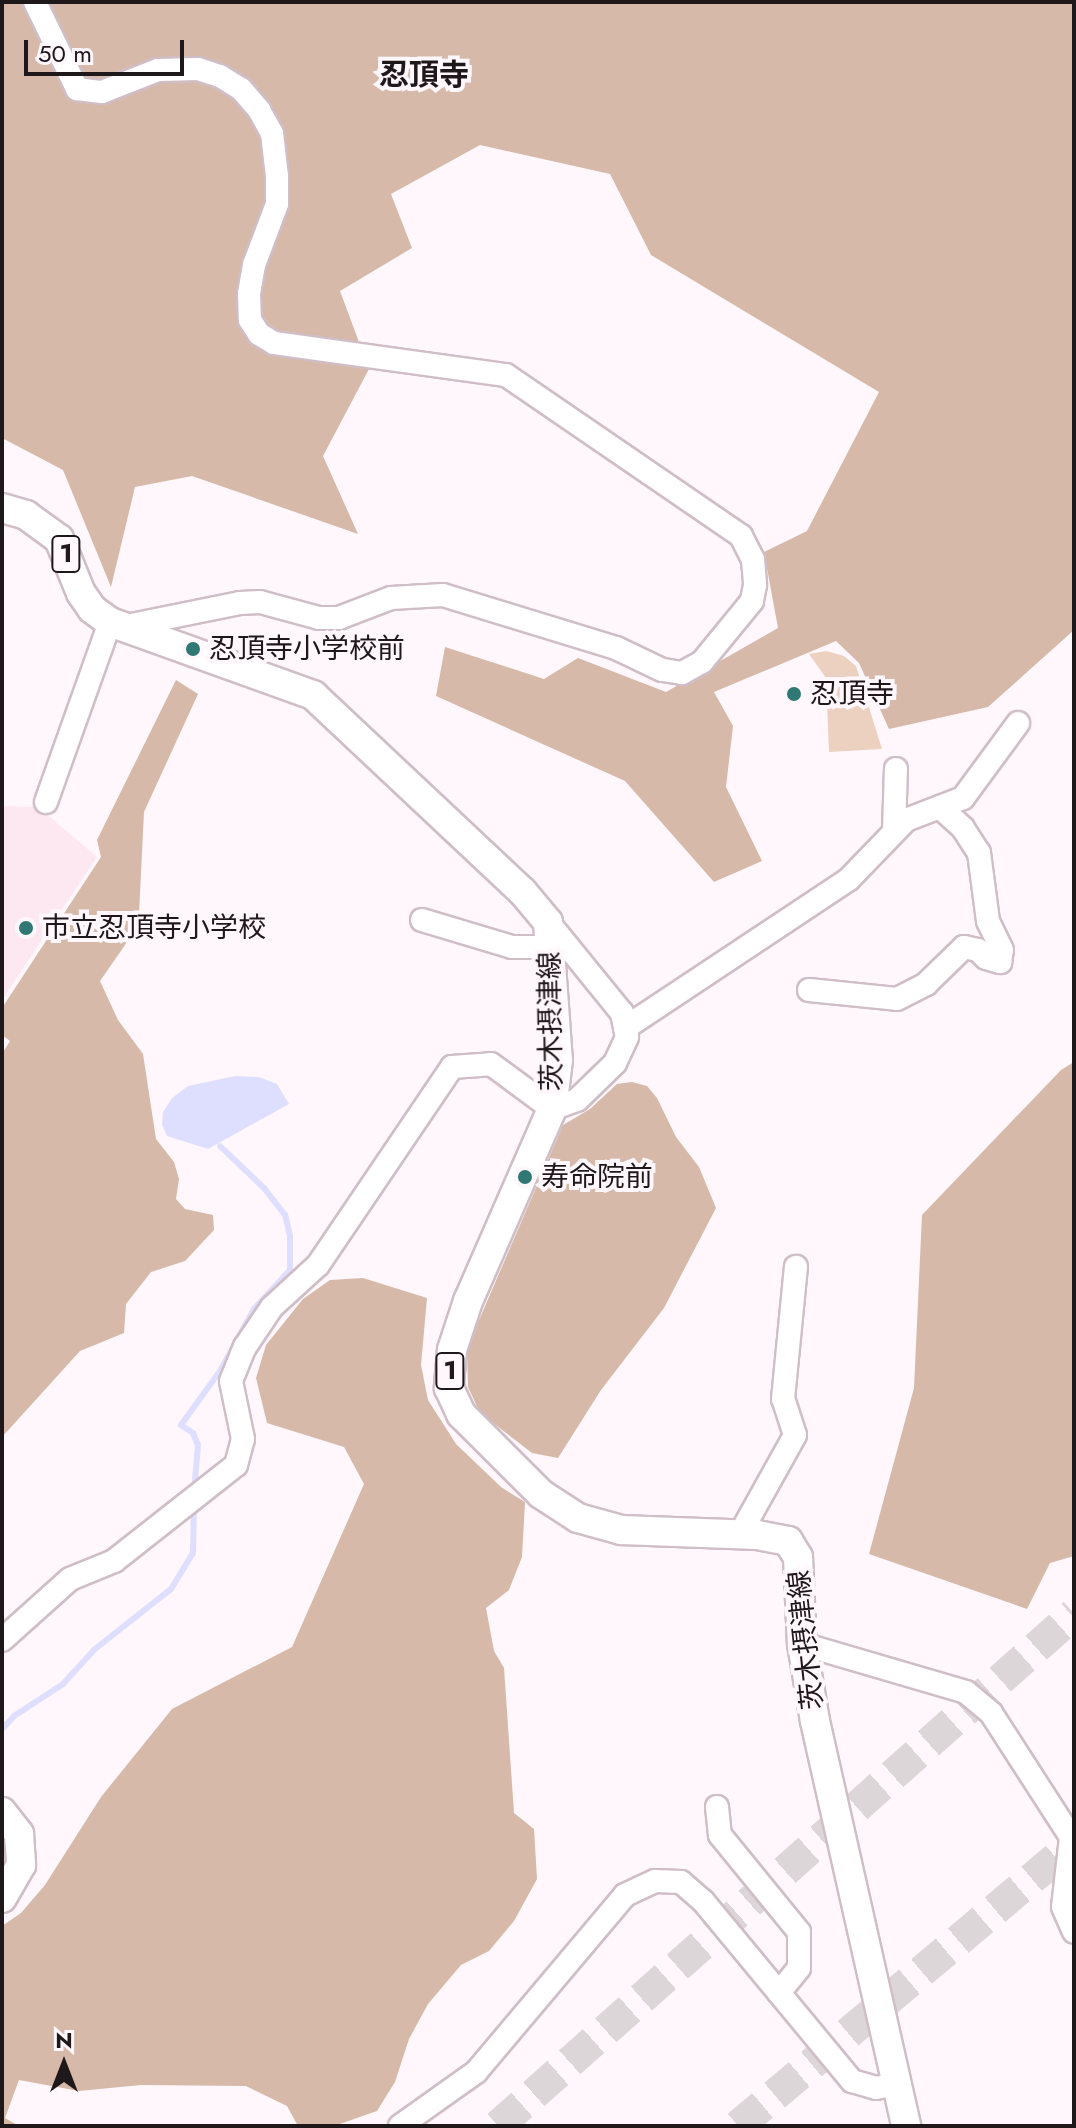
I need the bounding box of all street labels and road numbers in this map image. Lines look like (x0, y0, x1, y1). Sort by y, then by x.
road number: 1 (50, 532, 82, 576)
street label: 茨木摂津線 (533, 951, 569, 1091)
road number: 1 (434, 1349, 466, 1393)
street label: 茨木摂津線 (782, 1569, 830, 1711)

